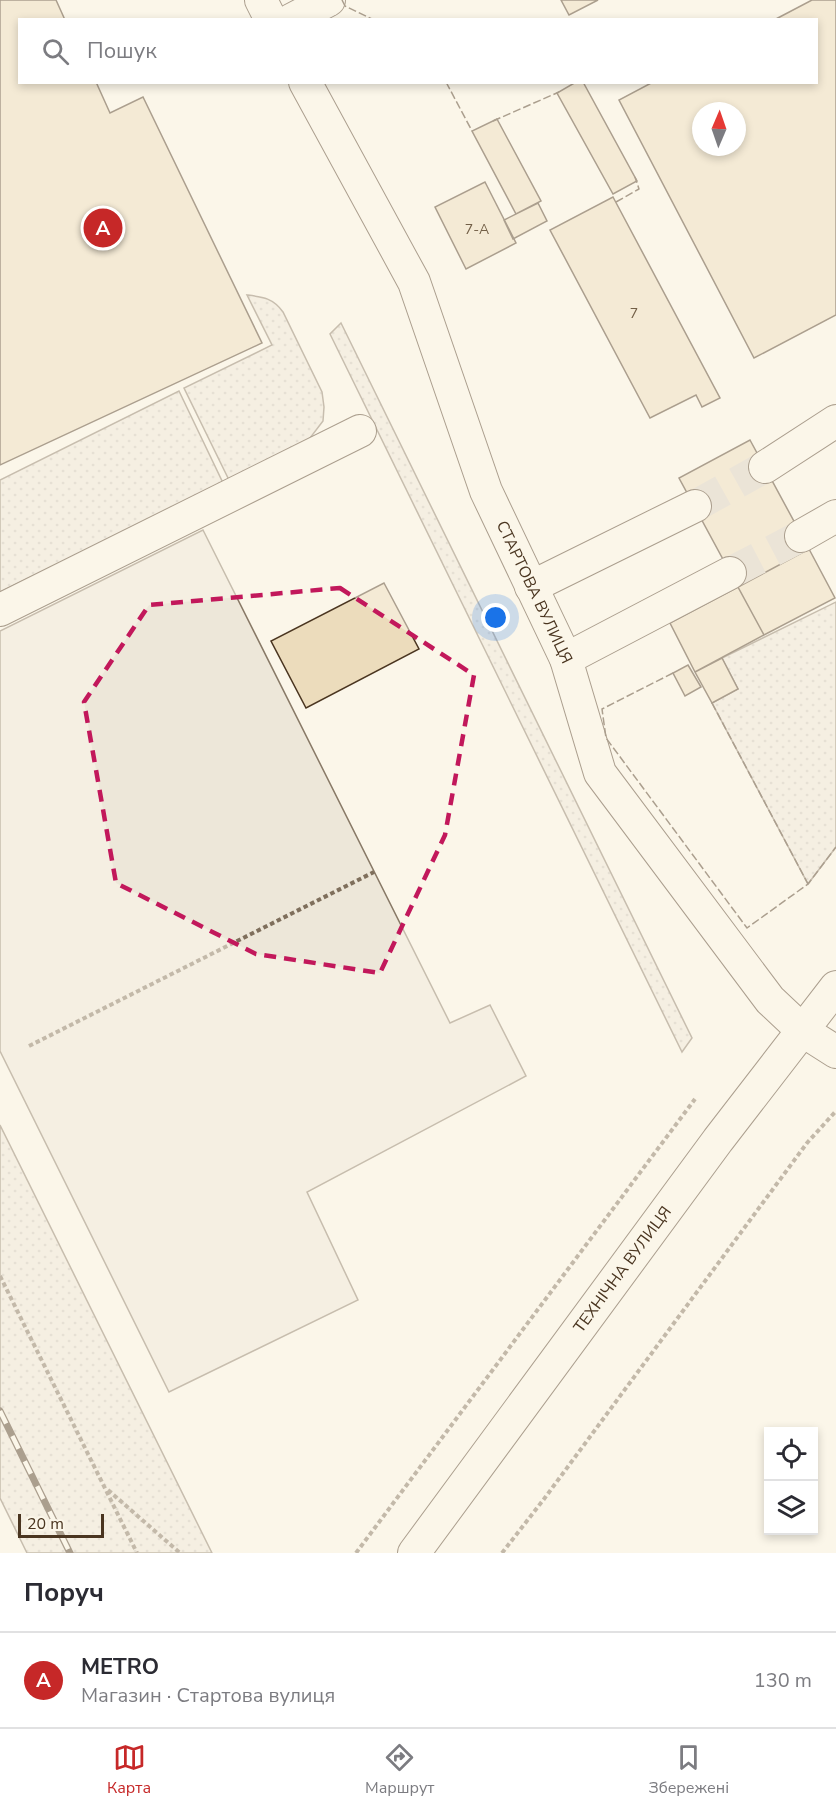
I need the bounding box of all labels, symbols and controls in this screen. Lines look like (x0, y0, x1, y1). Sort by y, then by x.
search box (18, 18, 818, 84)
icon: search (39, 35, 72, 68)
text: Пошук (87, 36, 157, 66)
north arrow (692, 102, 746, 156)
pin: A (84, 206, 122, 250)
house number: 7-А (465, 220, 489, 239)
house number: 7 (630, 304, 638, 323)
street label: СТАРТОВА ВУЛИЦЯ (491, 517, 578, 667)
your location (481, 603, 510, 632)
street label: ТЕХНІЧНА ВУЛИЦЯ (569, 1202, 677, 1337)
map controls (764, 1427, 818, 1535)
button: locate (764, 1427, 818, 1481)
button: layers (764, 1481, 818, 1535)
scale bar (18, 1511, 104, 1538)
text: 20 m (27, 1513, 64, 1535)
text: Поруч (24, 1575, 104, 1610)
text: METRO (81, 1652, 159, 1682)
text: A (36, 1667, 51, 1694)
text: 130 m (754, 1667, 812, 1694)
text: Магазин · Стартова вулиця (81, 1682, 335, 1709)
tab: Карта (107, 1741, 151, 1799)
tab: Маршрут (365, 1741, 434, 1799)
tab: Збережені (648, 1741, 729, 1799)

